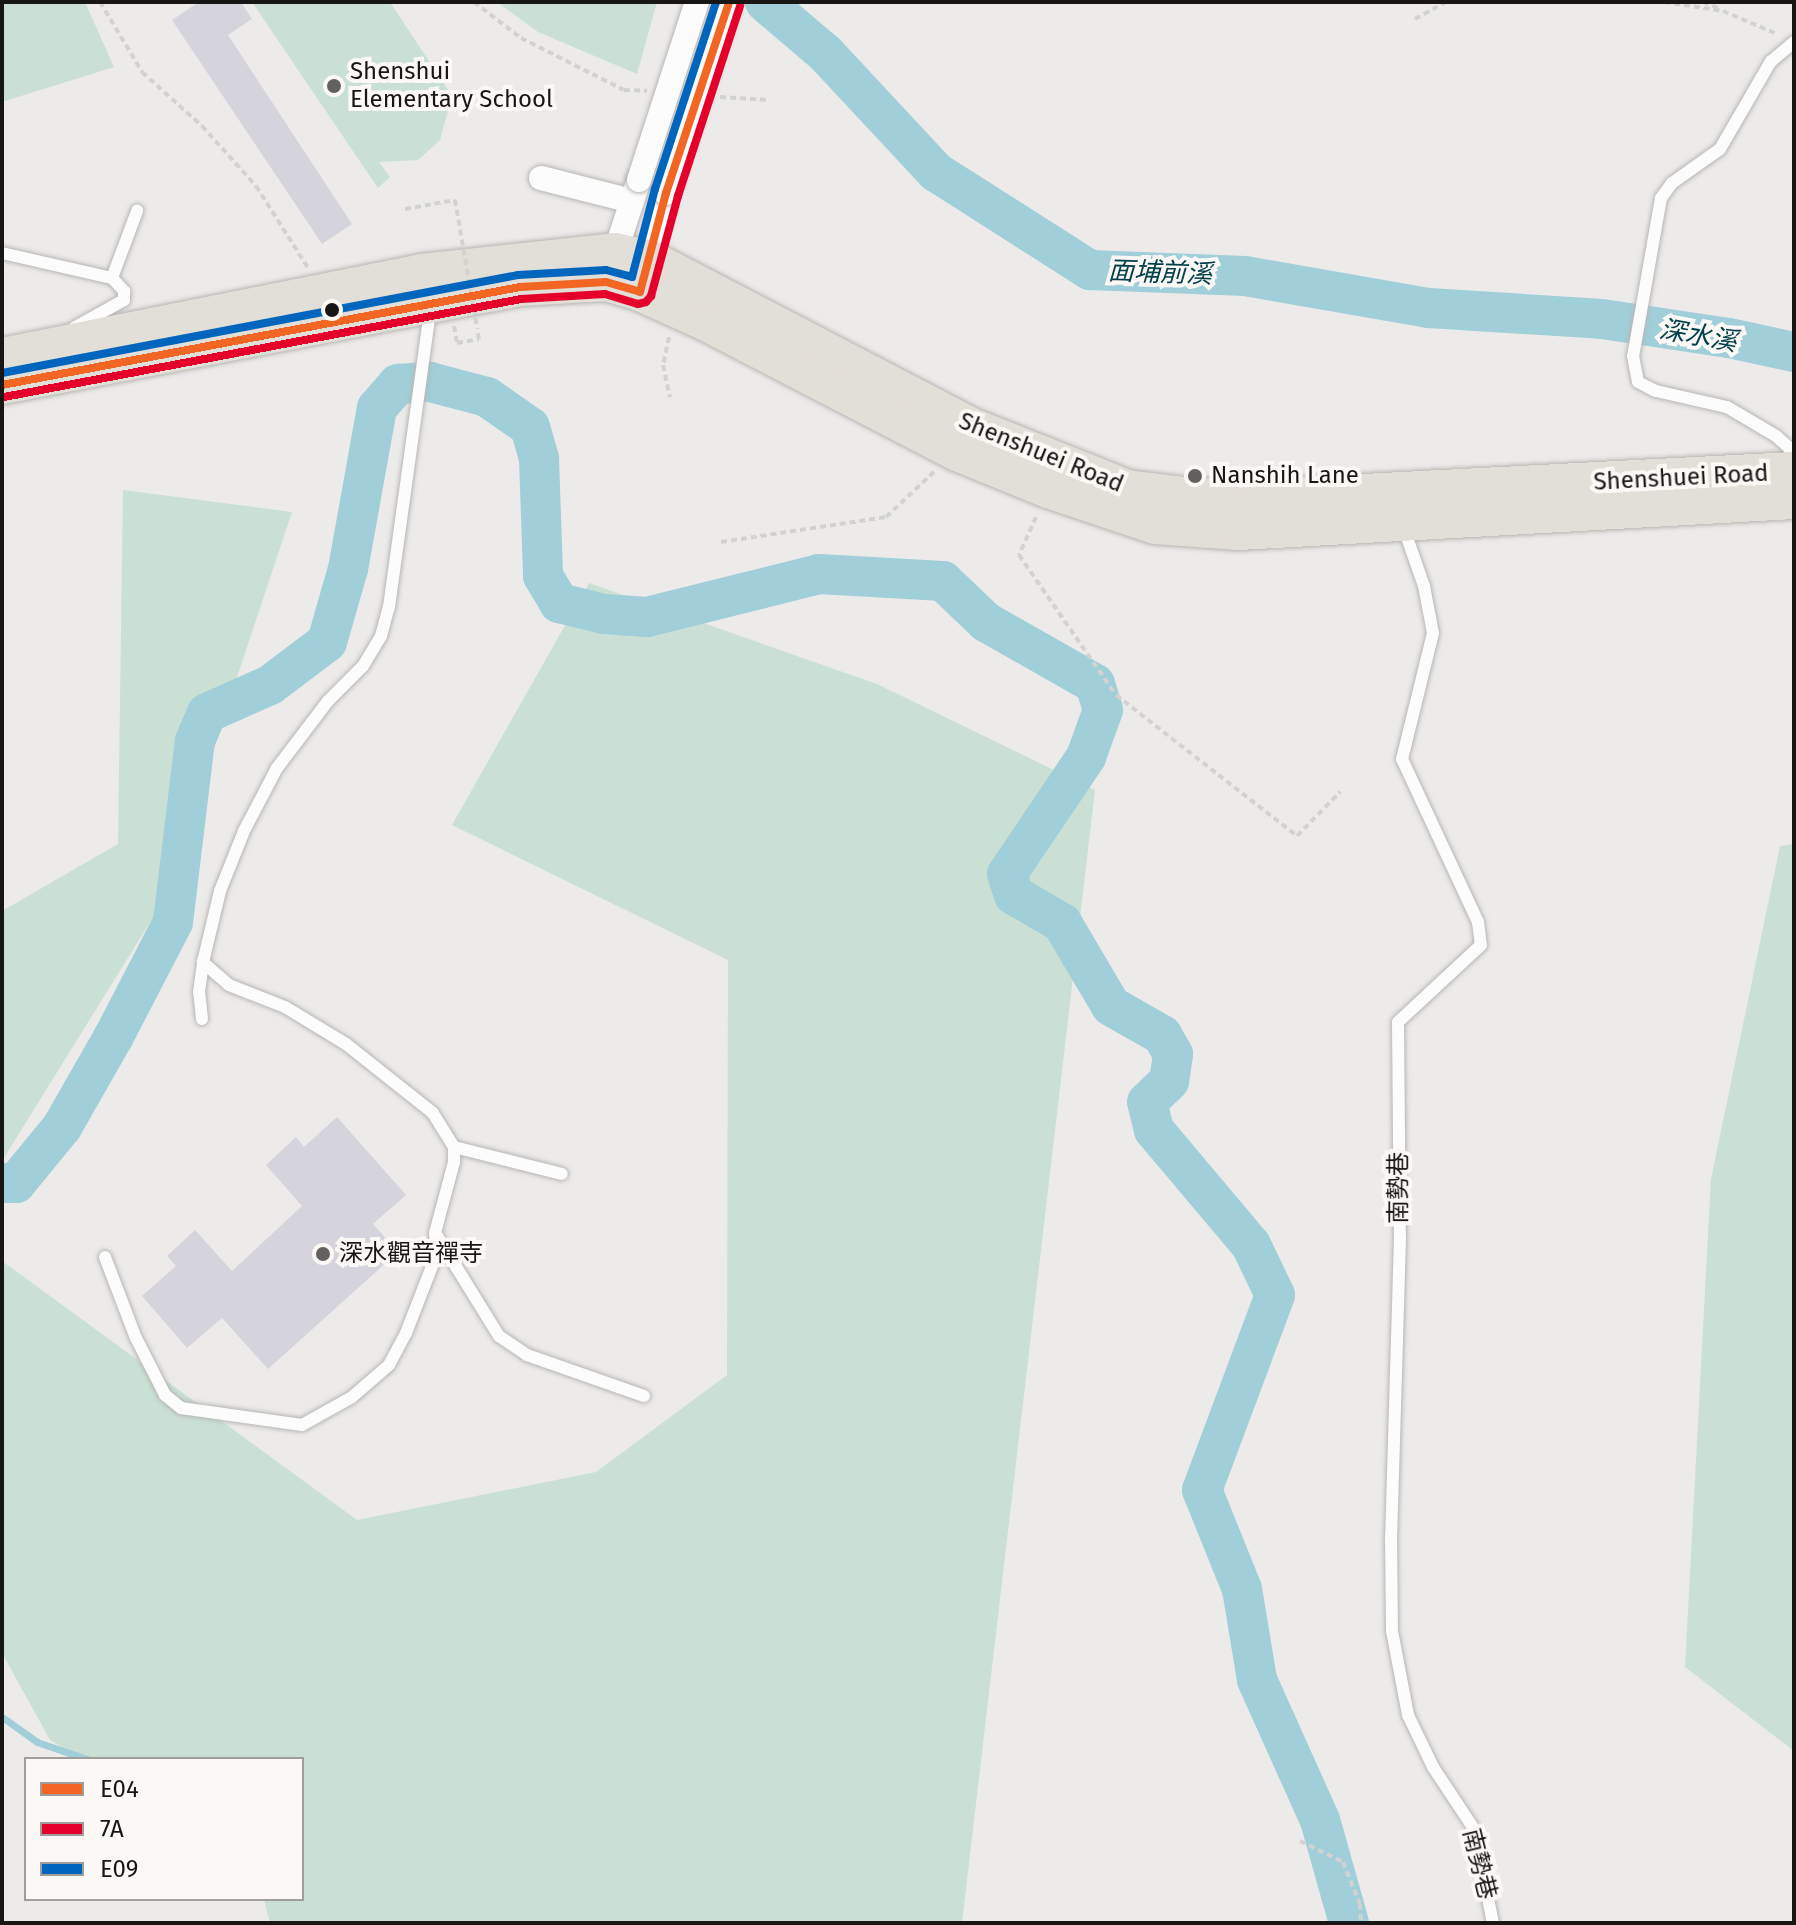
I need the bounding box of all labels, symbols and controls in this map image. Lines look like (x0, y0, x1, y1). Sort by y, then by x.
place label: Shenshui Elementary School (350, 58, 553, 114)
marker: Shenshui Elementary School (325, 77, 343, 95)
water label: 面埔前溪 (1107, 256, 1213, 290)
unlabelled marker (324, 302, 340, 318)
water label: 深水溪 (1657, 314, 1739, 358)
street label: Shenshuei Road (954, 407, 1128, 499)
street label: Shenshuei Road (1593, 459, 1769, 497)
place label: Nanshih Lane (1211, 462, 1359, 490)
marker: Nanshih Lane (1186, 467, 1204, 485)
street label: 南勢巷 (1385, 1152, 1413, 1224)
place label: 深水觀音禪寺 (339, 1240, 483, 1268)
marker: 深水觀音禪寺 (314, 1245, 332, 1263)
legend (24, 1757, 304, 1901)
text: E04 (100, 1775, 139, 1803)
text: 7A (100, 1815, 124, 1843)
street label: 南勢巷 (1456, 1826, 1502, 1902)
text: E09 (100, 1855, 138, 1883)

